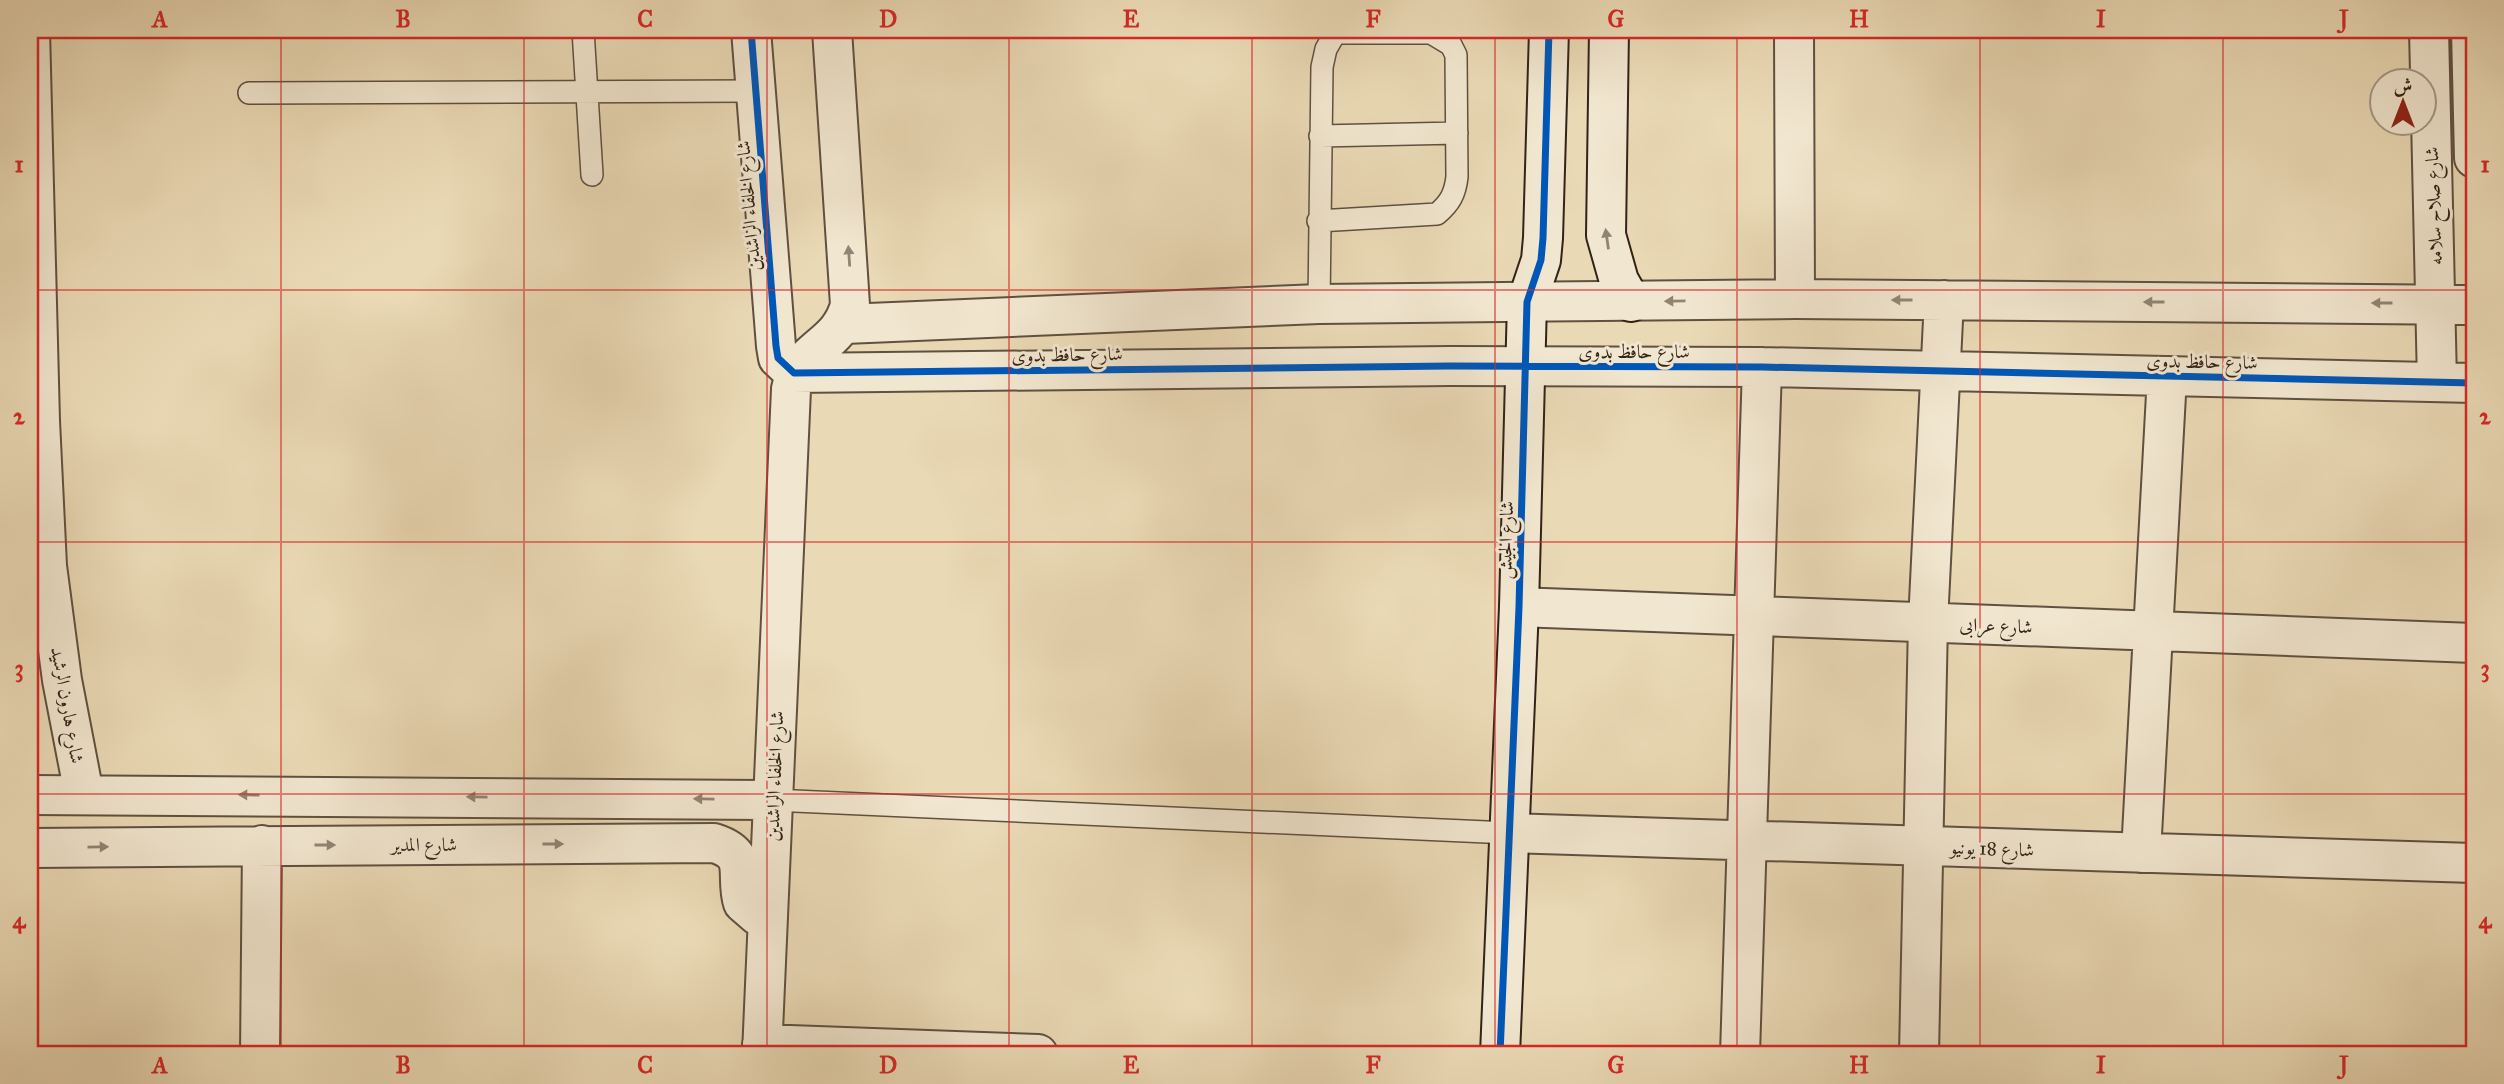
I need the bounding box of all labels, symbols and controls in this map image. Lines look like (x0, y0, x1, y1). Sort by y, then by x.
text: A (150, 5, 168, 33)
text: B (395, 5, 411, 33)
text: C (637, 5, 653, 33)
text: D (879, 5, 897, 33)
text: E (1123, 5, 1140, 33)
text: F (1365, 5, 1381, 33)
text: G (1608, 5, 1625, 33)
text: H (1849, 5, 1869, 33)
text: I (2096, 5, 2106, 33)
text: J (2336, 5, 2349, 34)
north arrow (2368, 66, 2438, 136)
text: ش (2394, 74, 2412, 97)
street label: شارع الخلفاء الراشدين (731, 139, 770, 272)
street label: شارع صلاح سلامه (2420, 146, 2453, 266)
text: 1 (14, 150, 24, 178)
text: 1 (2480, 150, 2490, 178)
one-way arrow (1602, 228, 1613, 250)
one-way arrow (843, 245, 854, 267)
one-way arrow (1891, 294, 1913, 306)
one-way arrow (1663, 296, 1685, 307)
one-way arrow (2143, 296, 2165, 307)
one-way arrow (2370, 297, 2392, 309)
street label: شارع حافظ بدوى (1578, 340, 1690, 367)
street label: شارع حافظ بدوى (1011, 342, 1123, 371)
street label: شارع حافظ بدوى (2146, 349, 2258, 378)
text: 2 (13, 402, 25, 430)
text: 2 (2479, 402, 2491, 430)
street label: شارع الجيش (1493, 500, 1522, 580)
street label: شارع عرابى (1959, 613, 2033, 642)
street label: شارع هارون الرشيد (42, 645, 89, 766)
text: 3 (14, 654, 24, 683)
text: 3 (2480, 654, 2490, 683)
street label: شارع الخلفاء الراشدين (761, 710, 792, 842)
one-way arrow (238, 789, 260, 801)
one-way arrow (465, 791, 487, 803)
one-way arrow (693, 794, 715, 805)
street label: شارع المدير (389, 833, 457, 860)
street label: شارع 18 يونيو (1948, 835, 2034, 865)
one-way arrow (542, 838, 564, 850)
one-way arrow (315, 839, 337, 851)
one-way arrow (87, 841, 109, 853)
text: 4 (13, 906, 27, 934)
text: 4 (2479, 906, 2493, 934)
text: A (150, 1051, 168, 1079)
text: B (395, 1051, 411, 1079)
text: C (637, 1051, 653, 1079)
text: D (879, 1051, 897, 1079)
text: E (1123, 1051, 1140, 1079)
text: F (1365, 1051, 1381, 1079)
text: G (1608, 1051, 1625, 1079)
text: H (1849, 1051, 1869, 1079)
text: I (2096, 1051, 2106, 1079)
text: J (2336, 1051, 2349, 1080)

